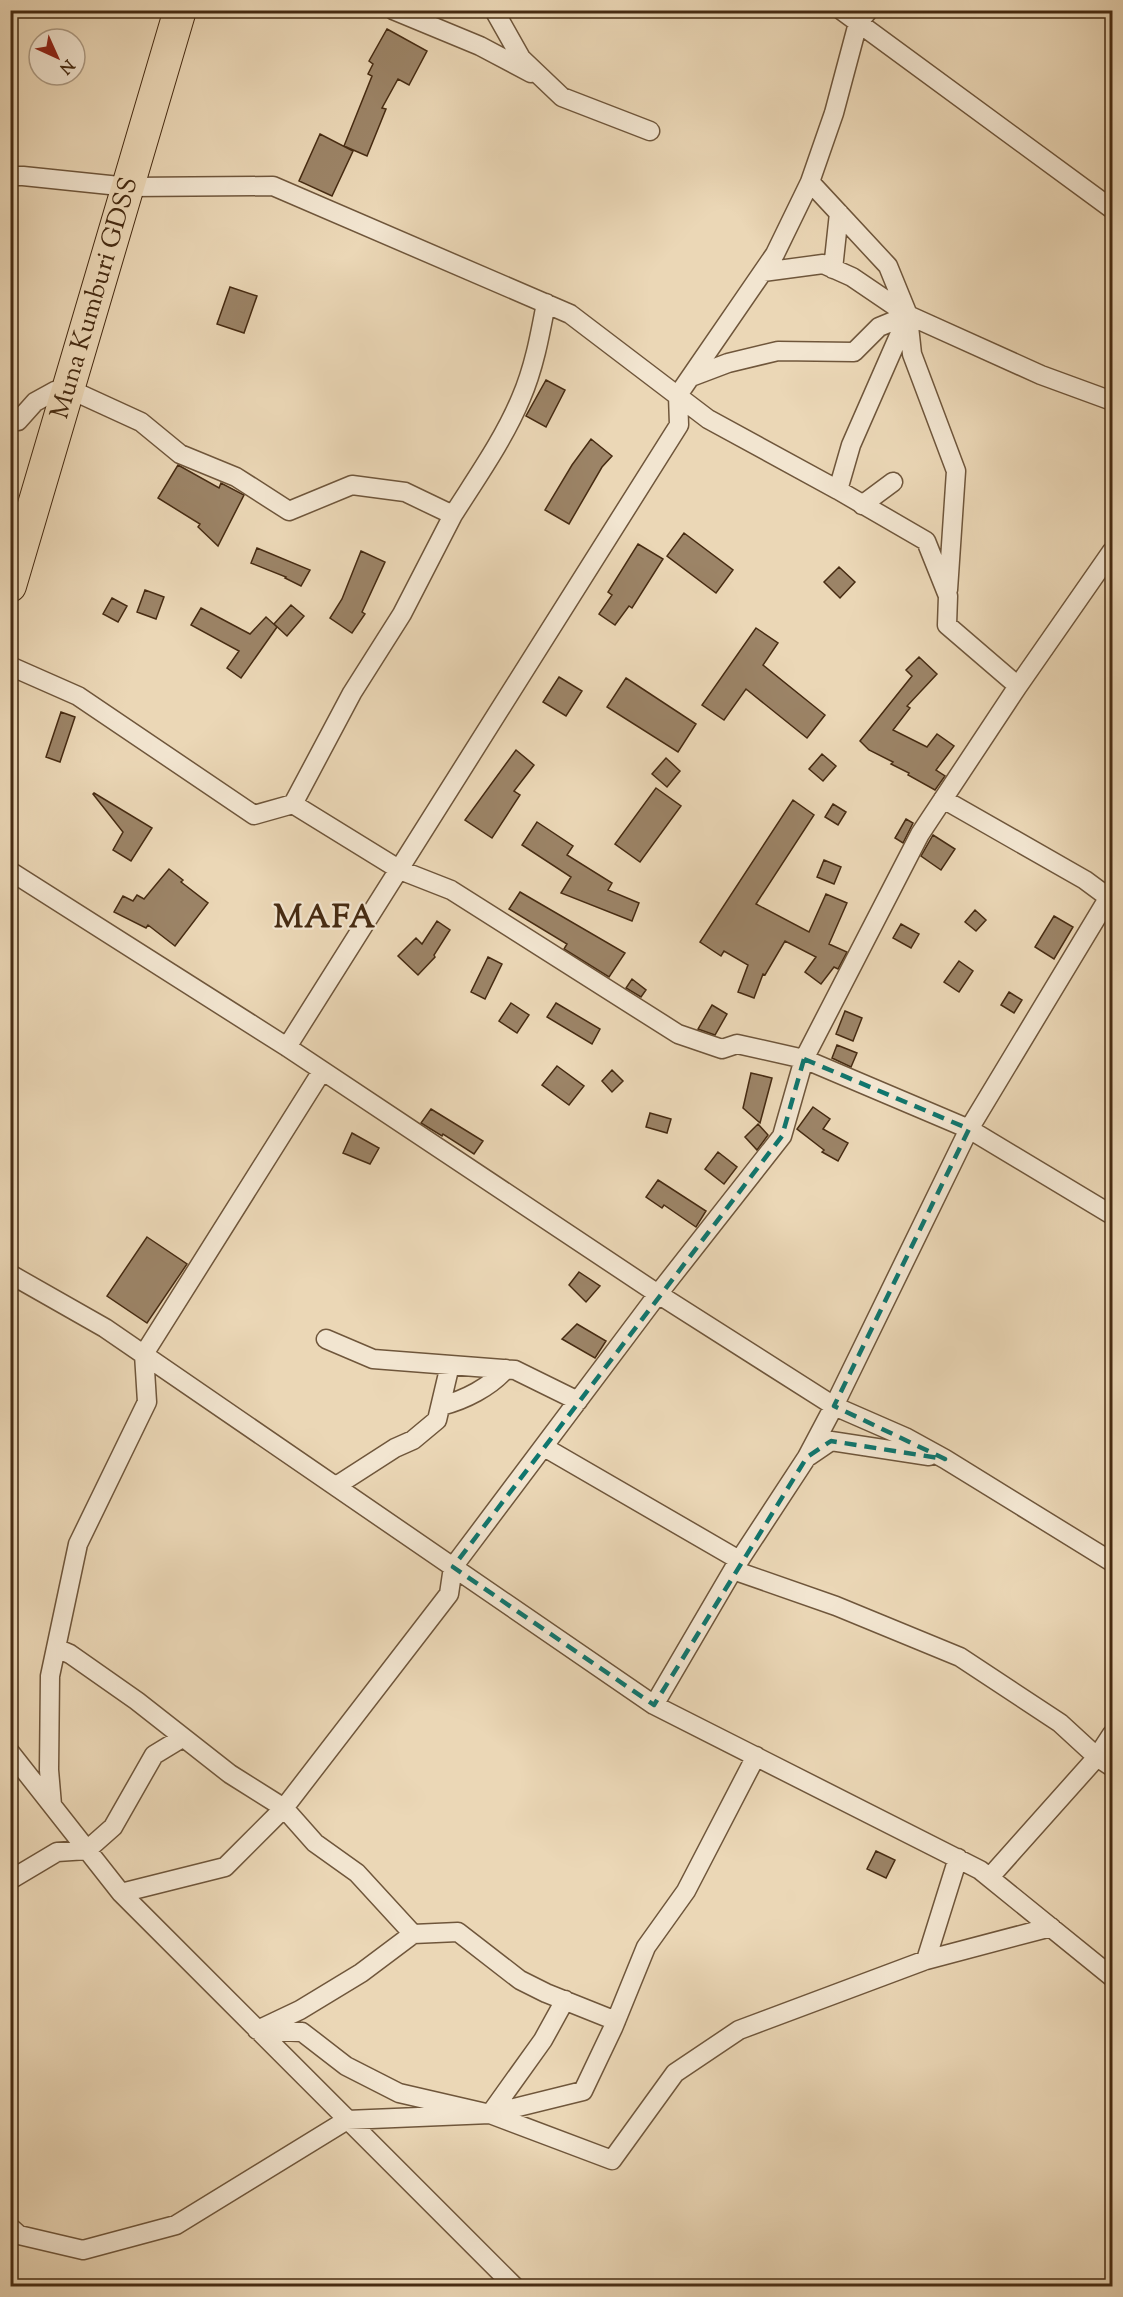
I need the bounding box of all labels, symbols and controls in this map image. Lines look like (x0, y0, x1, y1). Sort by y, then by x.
north arrow (27, 27, 87, 87)
text: N (53, 53, 78, 79)
street label: Muna Kumburi GDSS (42, 173, 148, 424)
district label: MAFA (273, 896, 377, 942)

